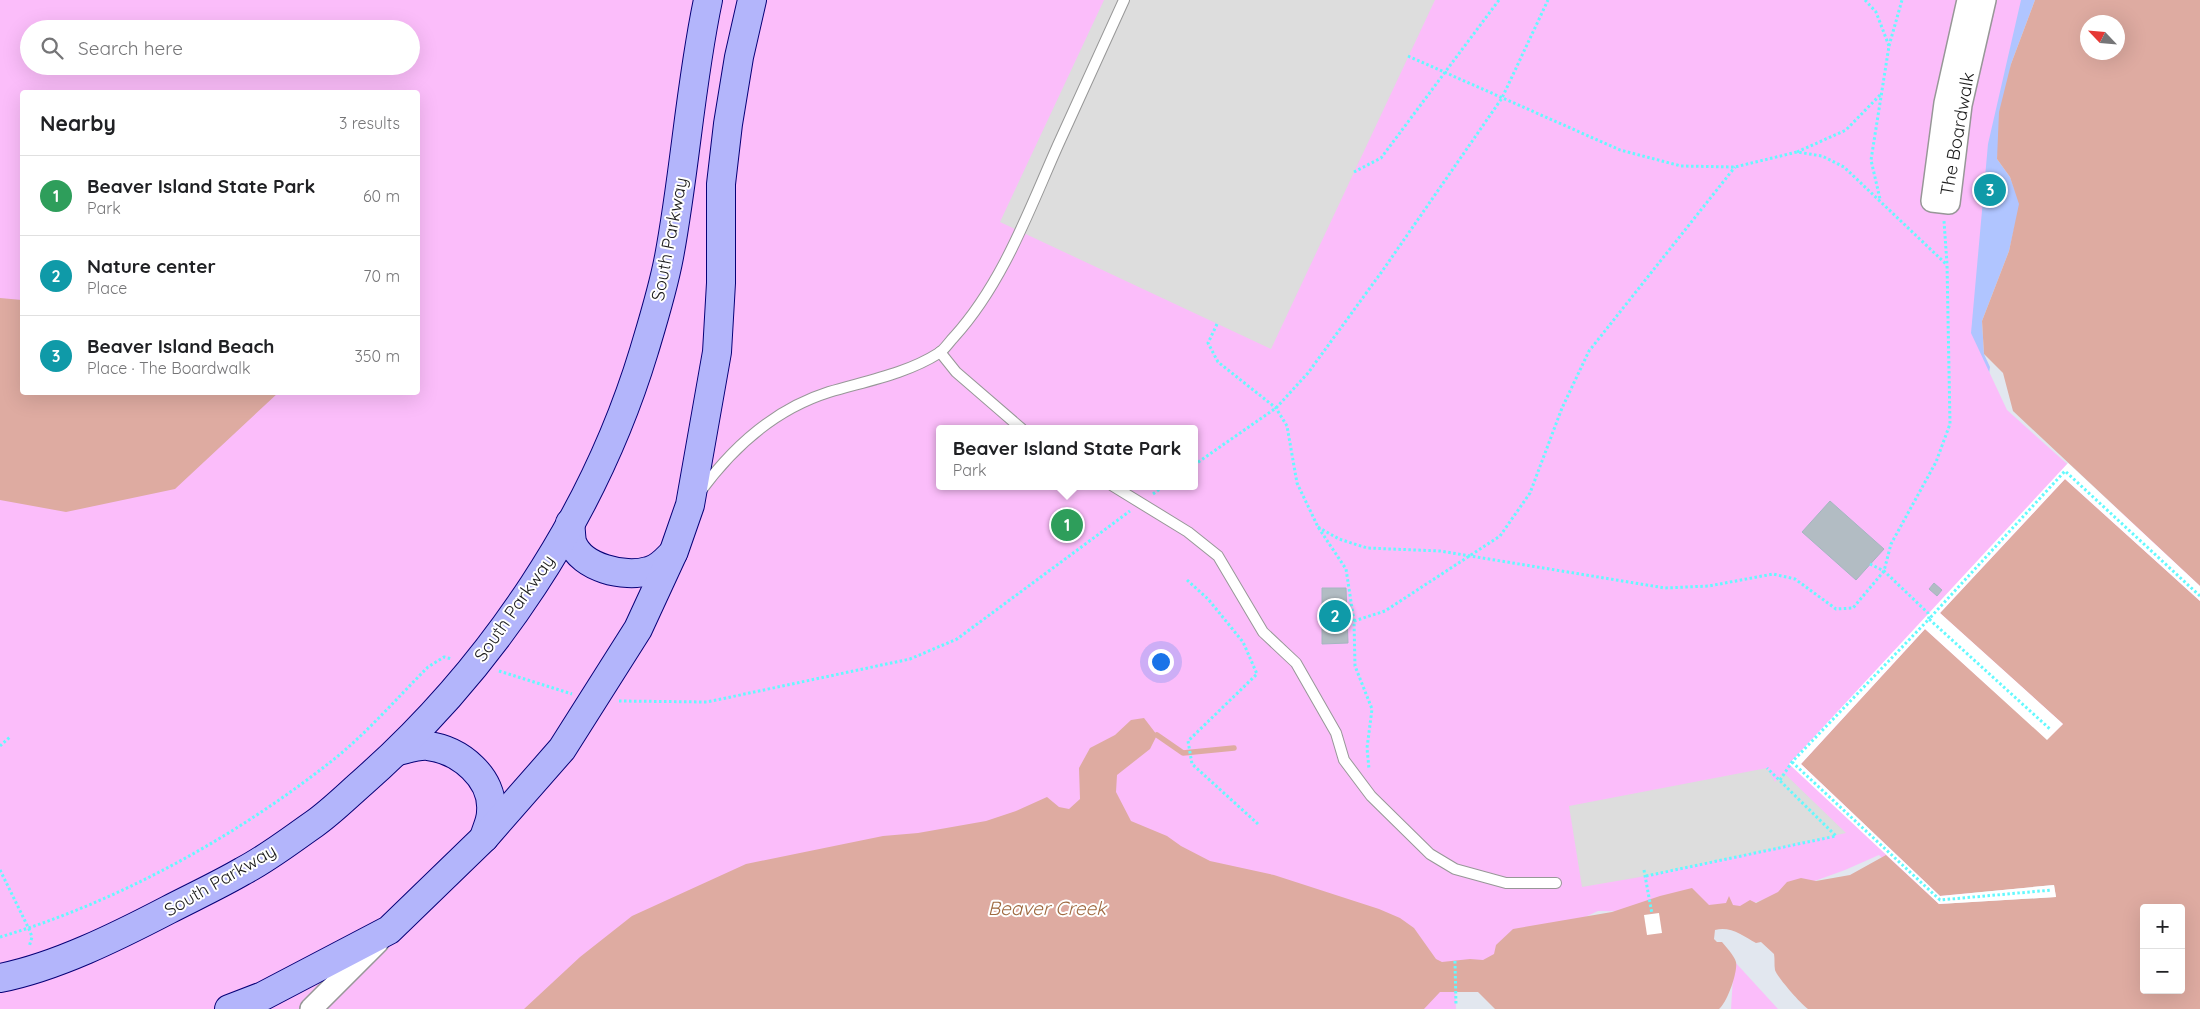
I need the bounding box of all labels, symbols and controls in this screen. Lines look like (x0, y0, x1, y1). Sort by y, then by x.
north arrow (2080, 15, 2125, 60)
search box (20, 20, 420, 75)
icon: search (38, 34, 66, 62)
text: Search here (78, 36, 183, 60)
street label: The Boardwalk (1935, 70, 1979, 198)
text: Nearby (40, 110, 116, 136)
text: 3 results (339, 113, 400, 133)
pin: 3 (1974, 171, 2006, 209)
text: Beaver Island State Park (87, 174, 315, 198)
street label: South Parkway (646, 175, 692, 303)
text: 1 (53, 186, 59, 206)
text: 60 m (363, 186, 400, 206)
text: Park (87, 198, 121, 218)
text: Nature center (87, 254, 216, 278)
text: 2 (51, 266, 61, 286)
text: 70 m (363, 266, 400, 286)
text: Place (87, 278, 127, 298)
text: Beaver Island Beach (87, 334, 274, 358)
text: 3 (52, 346, 60, 366)
text: 350 m (354, 346, 400, 366)
text: Place · The Boardwalk (87, 358, 251, 378)
popup (936, 425, 1198, 490)
text: Beaver Island State Park (953, 436, 1181, 460)
text: Park (953, 460, 987, 480)
pin: 1 (1051, 506, 1083, 544)
street label: South Parkway (469, 550, 559, 666)
pin: 2 (1319, 597, 1351, 635)
your location (1148, 649, 1174, 675)
street label: South Parkway (160, 839, 280, 921)
water label: Beaver Creek (988, 896, 1108, 920)
map controls (2140, 904, 2185, 994)
button: + (2140, 904, 2185, 949)
button: − (2140, 949, 2185, 994)

